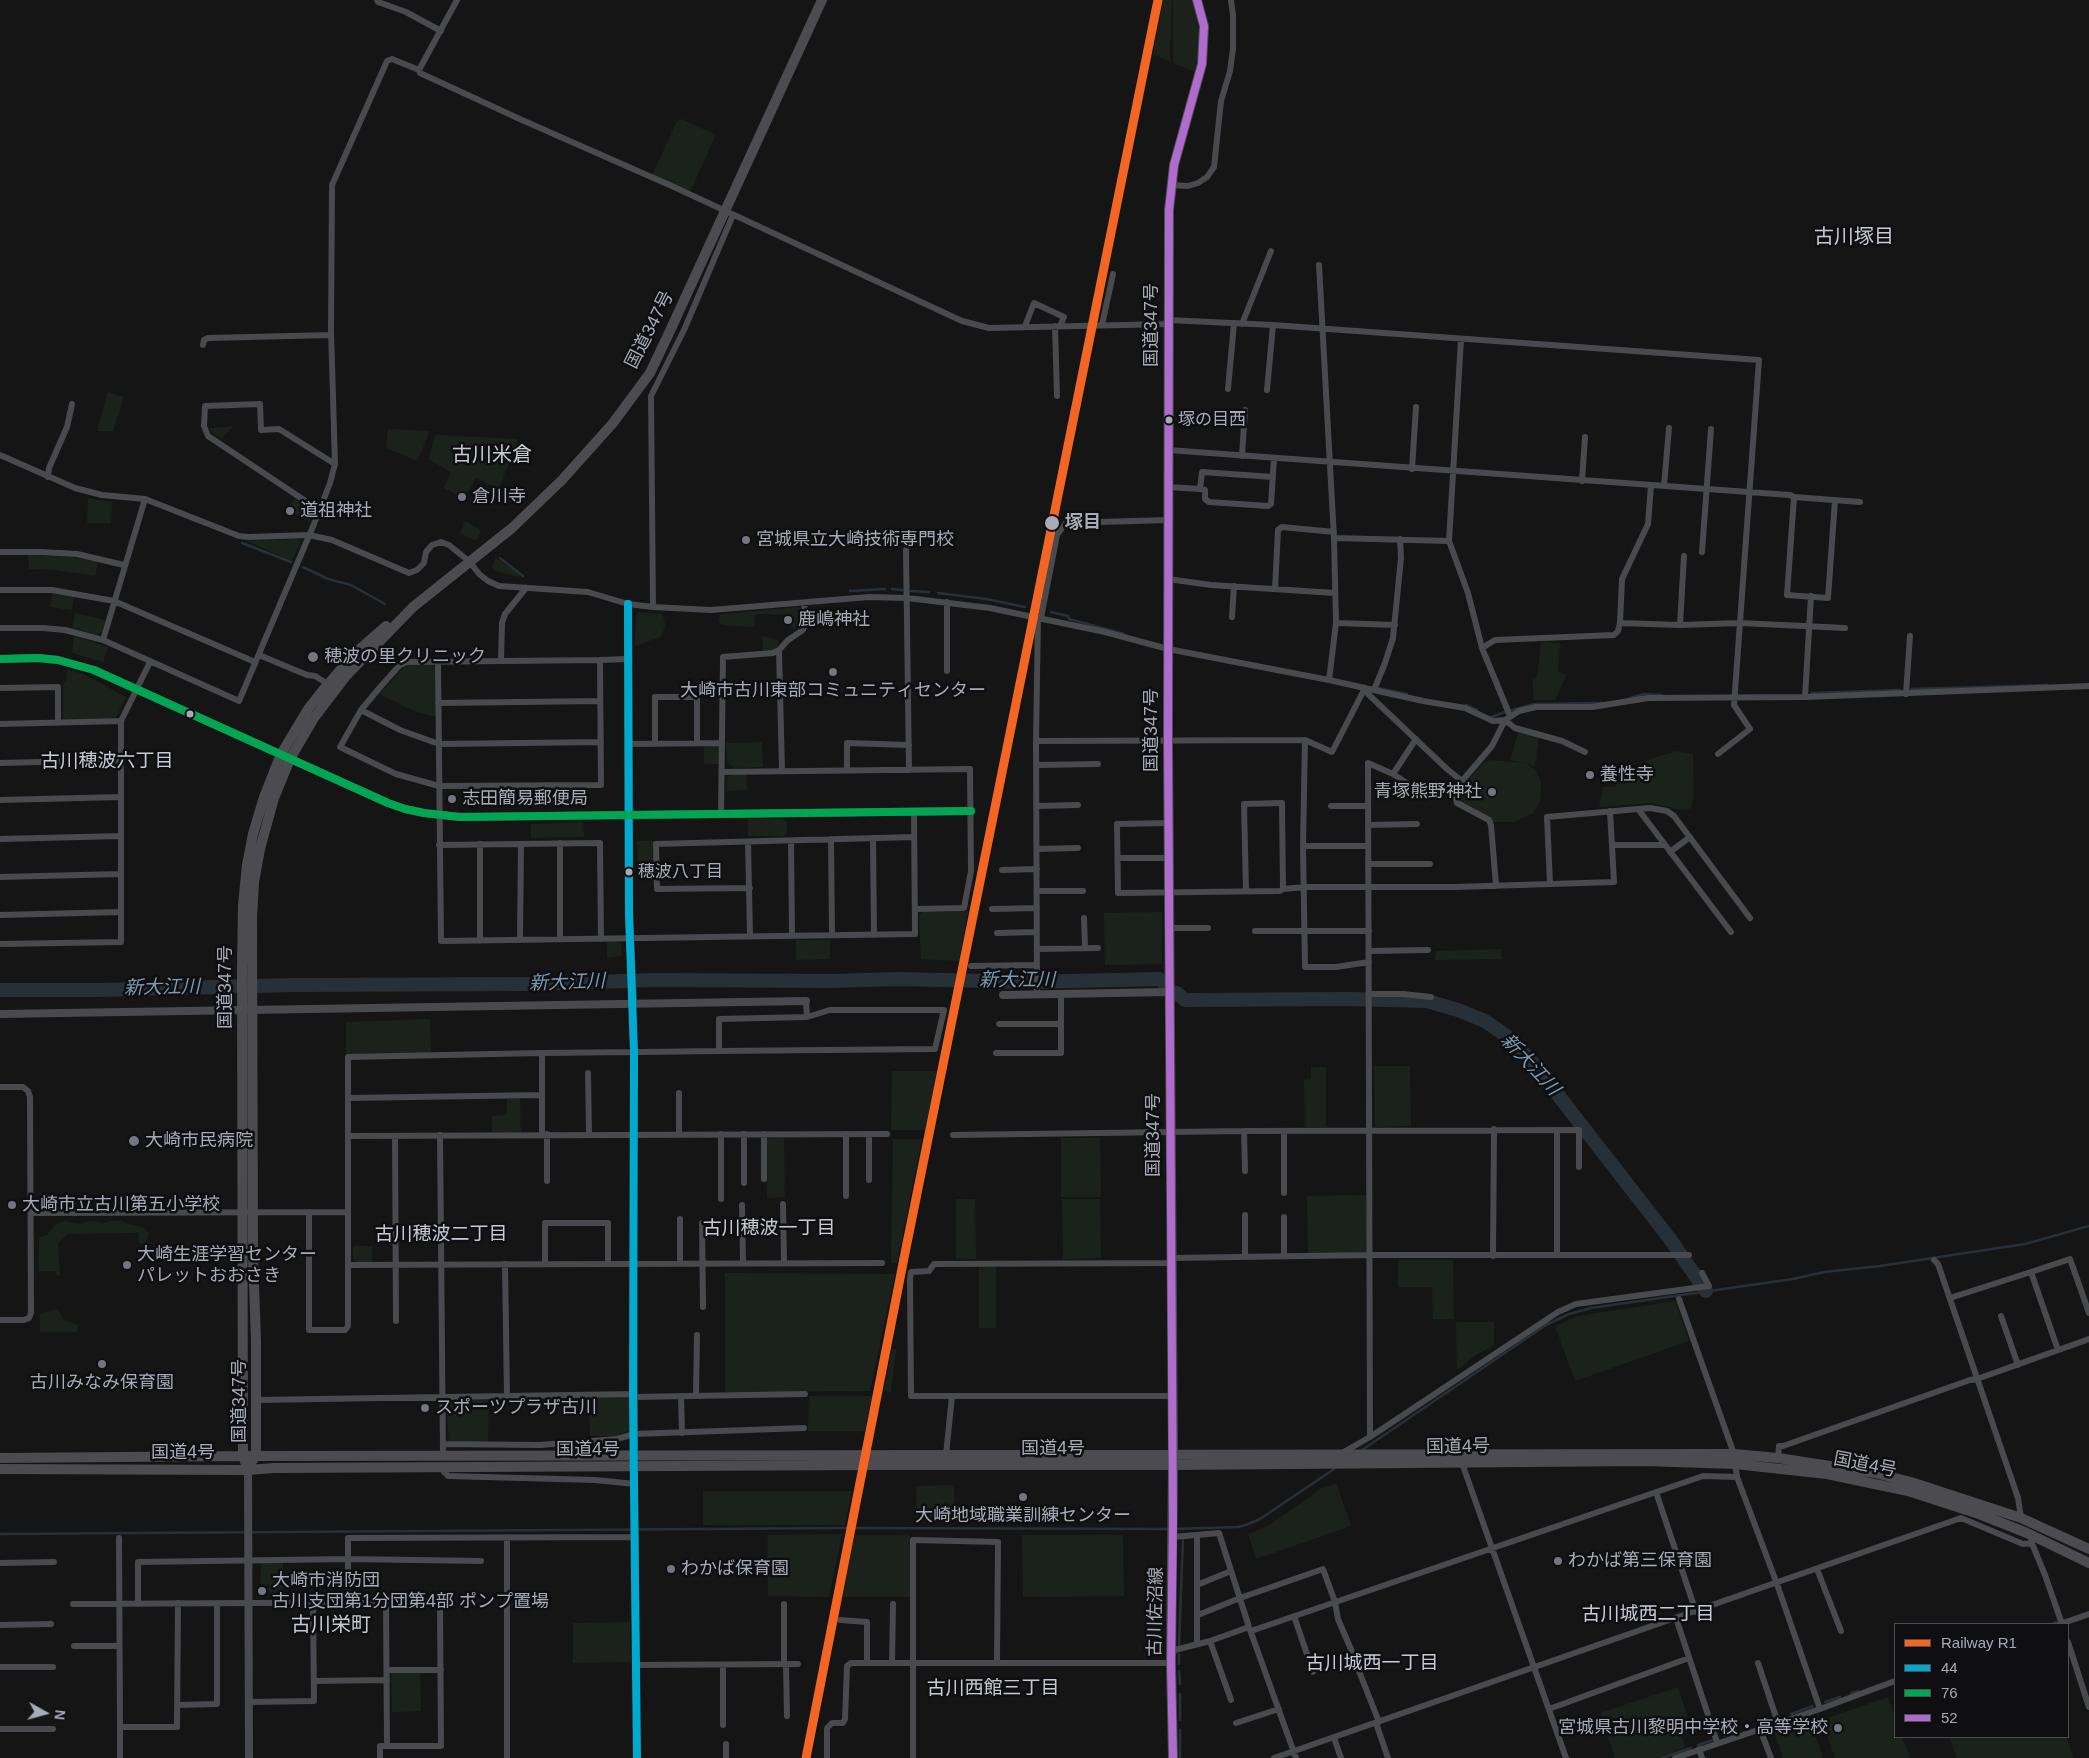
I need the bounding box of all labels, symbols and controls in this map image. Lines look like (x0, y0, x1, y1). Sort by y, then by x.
district label: 古川塚目 (1814, 225, 1894, 249)
street label: 国道347号 (1141, 283, 1163, 367)
street label: 国道347号 (621, 288, 679, 372)
place label: 塚の目西 (1178, 410, 1246, 430)
marker: 塚の目西 (1164, 415, 1174, 425)
district label: 古川米倉 (452, 443, 532, 467)
place label: 倉川寺 (472, 486, 526, 508)
marker: 倉川寺 (456, 491, 468, 503)
place label: 道祖神社 (300, 500, 372, 522)
marker: 道祖神社 (284, 505, 296, 517)
place label: 塚目 (1065, 512, 1101, 534)
marker: 塚目 (1043, 514, 1061, 532)
place label: 宮城県立大崎技術専門校 (756, 529, 954, 551)
marker: 宮城県立大崎技術専門校 (740, 534, 752, 546)
place label: 鹿嶋神社 (798, 609, 870, 631)
marker: 鹿嶋神社 (782, 614, 794, 626)
place label: 穂波の里クリニック (324, 646, 486, 668)
marker: 穂波の里クリニック (306, 650, 320, 664)
marker: 大崎市古川東部コミュニティセンター (827, 666, 839, 678)
place label: 大崎市古川東部コミュニティセンター (680, 680, 986, 702)
street label: 国道347号 (1141, 688, 1163, 772)
unlabelled marker (185, 709, 195, 719)
district label: 古川穂波六丁目 (41, 751, 173, 773)
place label: 養性寺 (1600, 764, 1654, 786)
marker: 養性寺 (1584, 769, 1596, 781)
place label: 青塚熊野神社 (1374, 781, 1482, 803)
marker: 青塚熊野神社 (1486, 786, 1498, 798)
place label: 志田簡易郵便局 (462, 788, 588, 810)
marker: 志田簡易郵便局 (446, 793, 458, 805)
place label: 穂波八丁目 (638, 862, 723, 882)
marker: 穂波八丁目 (624, 867, 634, 877)
street label: 国道347号 (215, 945, 237, 1029)
water label: 新大江川 (529, 970, 605, 996)
water label: 新大江川 (979, 970, 1055, 992)
water label: 新大江川 (124, 976, 200, 1000)
water label: 新大江川 (1496, 1029, 1564, 1101)
street label: 国道347号 (1143, 1093, 1165, 1177)
place label: 大崎市民病院 (145, 1130, 253, 1152)
marker: 大崎市民病院 (127, 1134, 141, 1148)
place label: 大崎市立古川第五小学校 (22, 1194, 220, 1216)
marker: 大崎市立古川第五小学校 (6, 1199, 18, 1211)
district label: 古川穂波一丁目 (703, 1218, 835, 1240)
district label: 古川穂波二丁目 (375, 1224, 507, 1246)
place label: 大崎生涯学習センター パレットおおさき (137, 1244, 317, 1286)
marker: 大崎生涯学習センター パレットおおさき (121, 1259, 133, 1271)
marker: 古川みなみ保育園 (96, 1358, 108, 1370)
street label: 国道347号 (229, 1359, 251, 1443)
place label: 古川みなみ保育園 (30, 1372, 174, 1394)
place label: スポーツプラザ古川 (435, 1397, 597, 1419)
marker: スポーツプラザ古川 (419, 1402, 431, 1414)
street label: 国道4号 (1426, 1436, 1490, 1458)
street label: 国道4号 (1021, 1438, 1085, 1460)
street label: 国道4号 (556, 1439, 620, 1461)
street label: 国道4号 (151, 1442, 215, 1464)
street label: 国道4号 (1832, 1448, 1898, 1482)
marker: 大崎地域職業訓練センター (1017, 1491, 1029, 1503)
place label: 大崎地域職業訓練センター (915, 1505, 1131, 1527)
place label: わかば第三保育園 (1568, 1550, 1712, 1572)
marker: わかば第三保育園 (1552, 1555, 1564, 1567)
place label: わかば保育園 (681, 1558, 789, 1580)
marker: わかば保育園 (665, 1563, 677, 1575)
street label: 古川佐沼線 (1144, 1567, 1168, 1657)
place label: 大崎市消防団 古川支団第1分団第4部 ポンプ置場 (272, 1570, 549, 1612)
marker: 大崎市消防団 古川支団第1分団第4部 ポンプ置場 (256, 1585, 268, 1597)
district label: 古川城西二丁目 (1582, 1604, 1714, 1626)
district label: 古川栄町 (291, 1613, 371, 1637)
legend (1894, 1623, 2069, 1738)
text: Railway R1 (1941, 1634, 2017, 1651)
district label: 古川城西一丁目 (1306, 1653, 1438, 1675)
text: 44 (1941, 1659, 1958, 1676)
district label: 古川西館三丁目 (927, 1678, 1059, 1700)
text: 76 (1941, 1684, 1958, 1701)
north arrow (20, 1688, 70, 1738)
text: N (51, 1709, 68, 1721)
text: 52 (1941, 1709, 1958, 1726)
place label: 宮城県古川黎明中学校・高等学校 (1558, 1717, 1828, 1739)
marker: 宮城県古川黎明中学校・高等学校 (1832, 1722, 1844, 1734)

